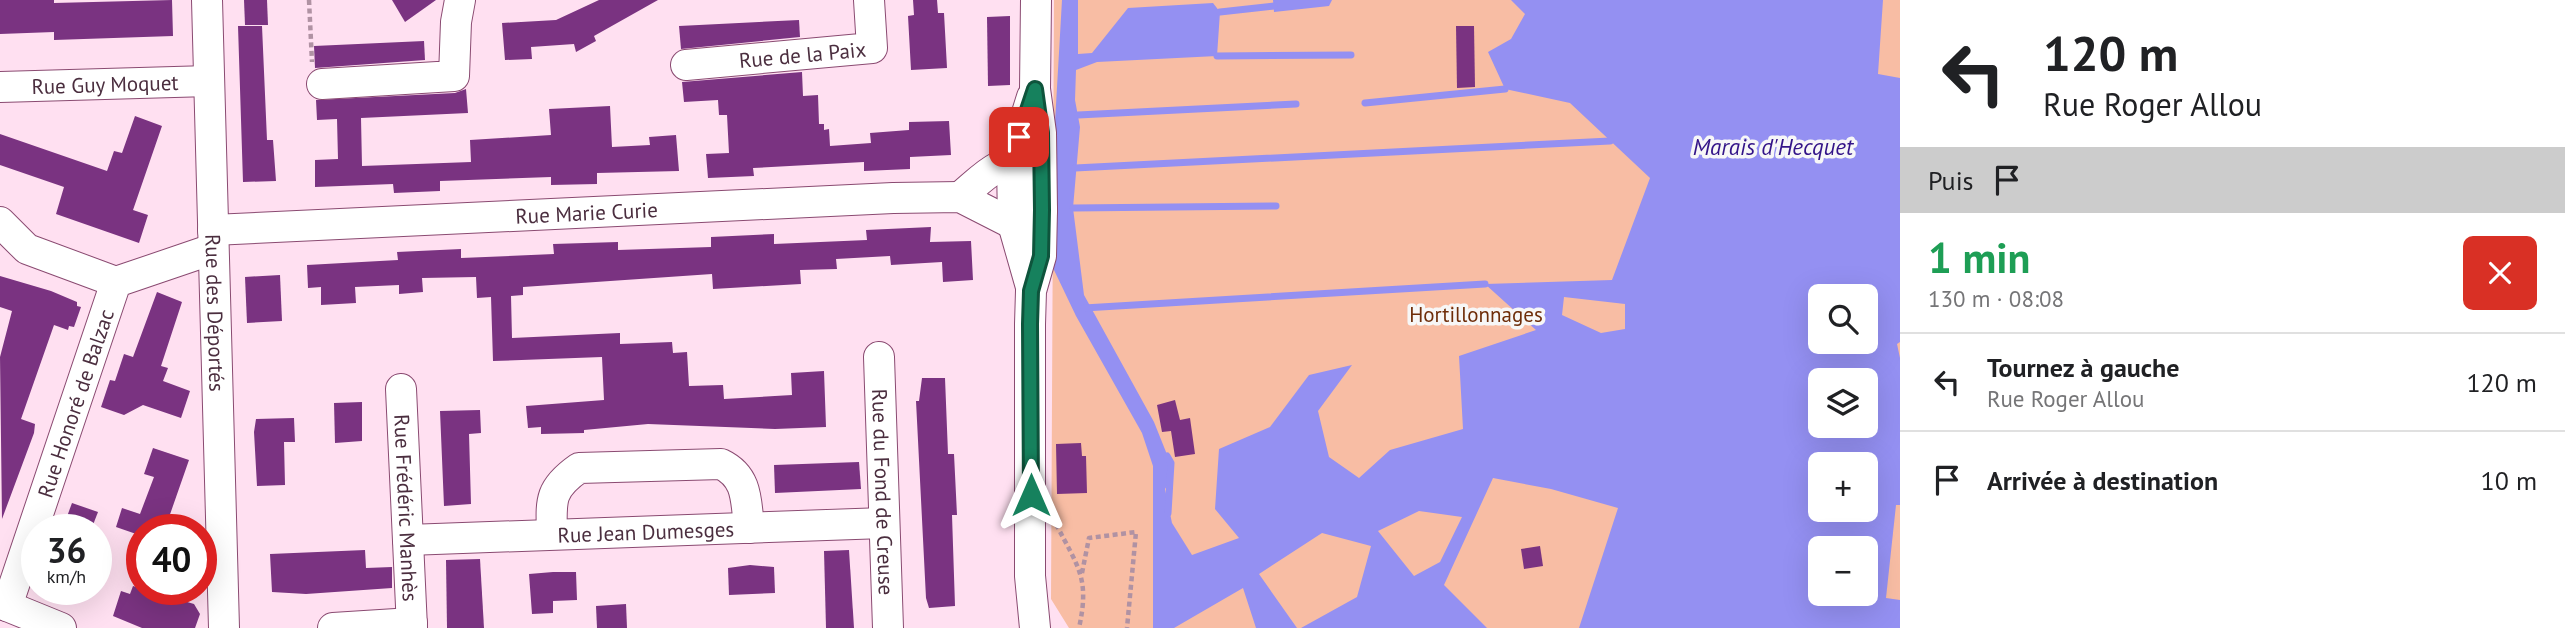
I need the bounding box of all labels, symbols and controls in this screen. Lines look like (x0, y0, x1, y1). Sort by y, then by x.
text: 120 m (2043, 21, 2178, 85)
icon: left (1928, 28, 2019, 119)
street label: Rue de la Paix (738, 35, 867, 74)
street label: Rue Guy Moquet (31, 68, 179, 100)
text: Rue Roger Allou (2043, 83, 2262, 125)
pin (989, 107, 1049, 167)
icon: arrive (1000, 118, 1038, 156)
water label: Marais d'Hecquet (1693, 132, 1855, 161)
icon: arrive (1988, 161, 2026, 199)
text: Puis (1928, 164, 1974, 197)
street label: Rue Marie Curie (515, 196, 658, 229)
text: 1 min (1928, 230, 2030, 285)
street label: Rue des Déportés (200, 234, 231, 392)
button: close (2463, 236, 2537, 310)
map controls (1808, 284, 1878, 606)
button: search (1808, 284, 1878, 354)
text: 130 m · 08:08 (1928, 284, 2064, 313)
park label: Hortillonnages (1409, 301, 1543, 328)
street label: Rue Honoré de Balzac (31, 305, 119, 501)
text: Tournez à gauche (1987, 351, 2179, 384)
icon: left (1928, 363, 1966, 401)
text: 120 m (2466, 366, 2537, 399)
button: layers (1808, 368, 1878, 438)
text: Rue Roger Allou (1987, 384, 2144, 413)
street label: Rue du Fond de Creuse (867, 388, 900, 596)
street label: Rue Frédéric Manhès (389, 414, 424, 602)
button: + (1808, 452, 1878, 522)
position arrow (994, 458, 1068, 532)
icon: arrive (1928, 461, 1966, 499)
text: Arrivée à destination (1987, 464, 2218, 497)
text: 10 m (2481, 464, 2537, 497)
speed limit sign: 40 (126, 514, 217, 605)
street label: Rue Jean Dumesges (557, 515, 735, 548)
text: 36 (47, 527, 86, 573)
button: − (1808, 536, 1878, 606)
text: km/h (47, 565, 86, 588)

